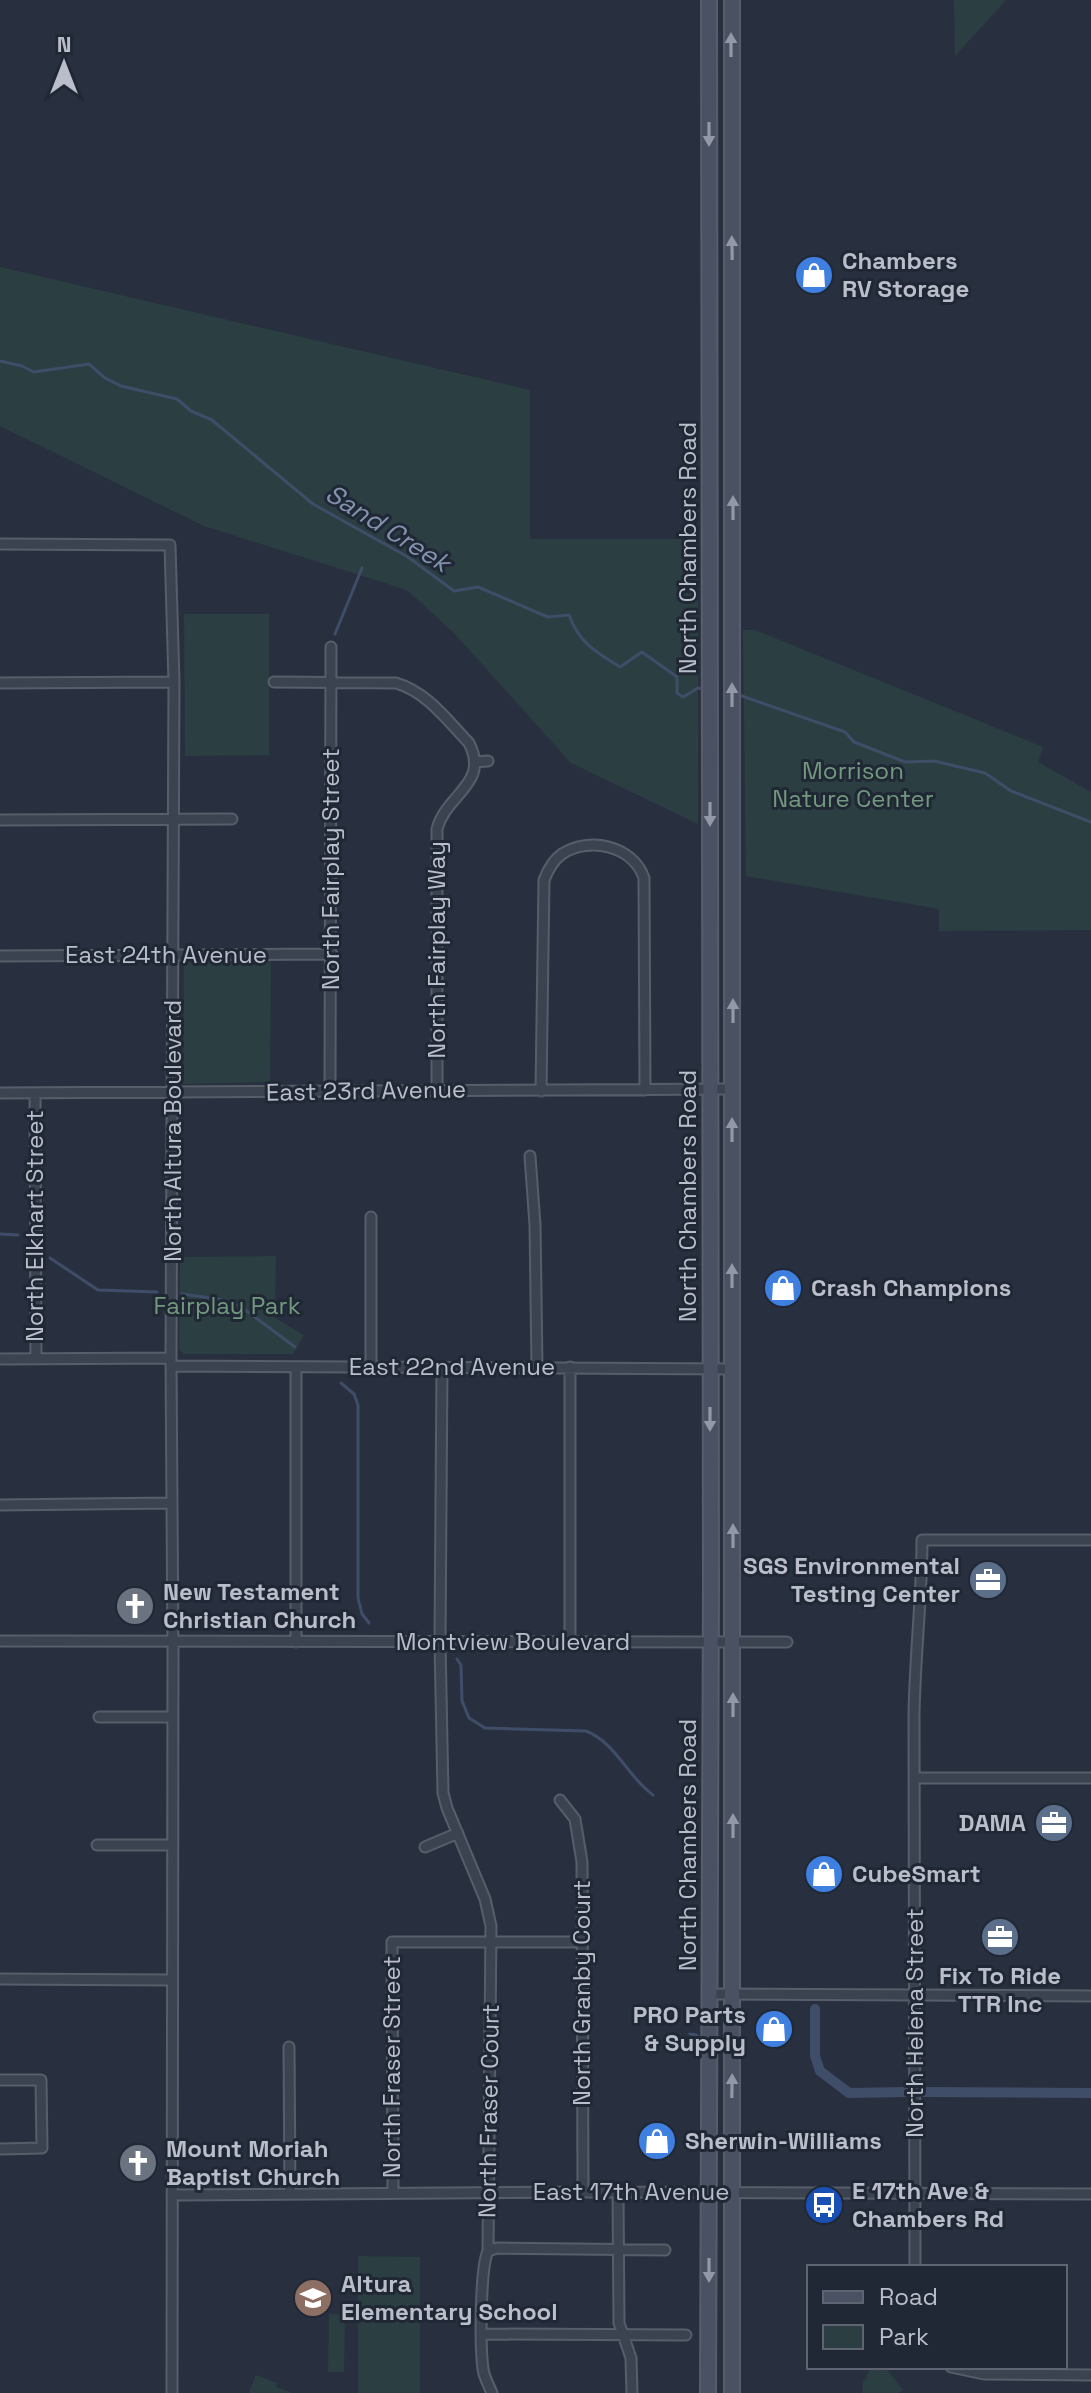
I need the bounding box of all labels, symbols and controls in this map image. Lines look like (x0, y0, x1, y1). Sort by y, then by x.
north arrow (24, 24, 104, 104)
text: N (57, 30, 71, 58)
one-way arrow (725, 32, 738, 57)
one-way arrow (703, 122, 715, 147)
one-way arrow (725, 235, 738, 260)
place label: Chambers RV Storage (842, 245, 969, 304)
shop icon: Chambers RV Storage (793, 254, 835, 296)
street label: North Chambers Road (672, 422, 703, 674)
water label: Sand Creek (319, 476, 459, 581)
one-way arrow (726, 495, 739, 520)
one-way arrow (726, 682, 738, 707)
street label: North Fairplay Street (315, 748, 346, 990)
park label: Morrison Nature Center (772, 755, 934, 814)
one-way arrow (704, 802, 716, 827)
street label: North Fairplay Way (421, 841, 452, 1059)
street label: East 24th Avenue (65, 939, 267, 970)
one-way arrow (727, 998, 739, 1023)
street label: North Altura Boulevard (157, 1000, 188, 1262)
street label: North Chambers Road (672, 1070, 703, 1322)
street label: East 23rd Avenue (266, 1073, 466, 1108)
street label: North Elkhart Street (19, 1110, 50, 1342)
one-way arrow (726, 1117, 738, 1142)
one-way arrow (726, 1263, 738, 1288)
shop icon: Crash Champions (762, 1267, 804, 1309)
place label: Crash Champions (811, 1272, 1011, 1303)
park label: Fairplay Park (153, 1290, 301, 1321)
street label: East 22nd Avenue (349, 1351, 555, 1382)
one-way arrow (704, 1407, 716, 1432)
one-way arrow (727, 1523, 739, 1548)
place label: SGS Environmental Testing Center (743, 1550, 960, 1609)
office icon: SGS Environmental Testing Center (967, 1559, 1009, 1601)
place label: New Testament Christian Church (163, 1576, 356, 1635)
church icon: New Testament Christian Church (114, 1585, 156, 1627)
street label: Montview Boulevard (396, 1626, 630, 1657)
one-way arrow (727, 1692, 739, 1717)
street label: North Chambers Road (672, 1719, 703, 1971)
office icon: DAMA (1033, 1802, 1075, 1844)
place label: DAMA (959, 1807, 1026, 1838)
one-way arrow (727, 1813, 739, 1838)
shop icon: CubeSmart (803, 1853, 845, 1895)
place label: CubeSmart (852, 1858, 981, 1889)
street label: North Granby Court (566, 1880, 597, 2106)
street label: North Helena Street (899, 1908, 930, 2138)
office icon: Fix To Ride TTR Inc (979, 1916, 1021, 1958)
street label: North Fraser Street (376, 1956, 407, 2178)
place label: Fix To Ride TTR Inc (939, 1960, 1061, 2019)
place label: PRO Parts & Supply (633, 1999, 746, 2058)
street label: North Fraser Court (471, 2004, 506, 2218)
shop icon: PRO Parts & Supply (753, 2008, 795, 2050)
one-way arrow (726, 2073, 738, 2098)
shop icon: Sherwin-Williams (636, 2120, 678, 2162)
place label: Sherwin-Williams (685, 2125, 882, 2156)
place label: Mount Moriah Baptist Church (166, 2133, 340, 2192)
church icon: Mount Moriah Baptist Church (117, 2142, 159, 2184)
place label: E 17th Ave & Chambers Rd (852, 2175, 1004, 2234)
street label: East 17th Avenue (533, 2176, 729, 2207)
bus stop icon: E 17th Ave & Chambers Rd (803, 2184, 845, 2226)
one-way arrow (703, 2258, 715, 2283)
legend (807, 2265, 1067, 2369)
place label: Altura Elementary School (341, 2268, 558, 2327)
school or university icon: Altura Elementary School (292, 2277, 334, 2319)
text: Road (879, 2281, 938, 2312)
text: Park (879, 2321, 929, 2352)

